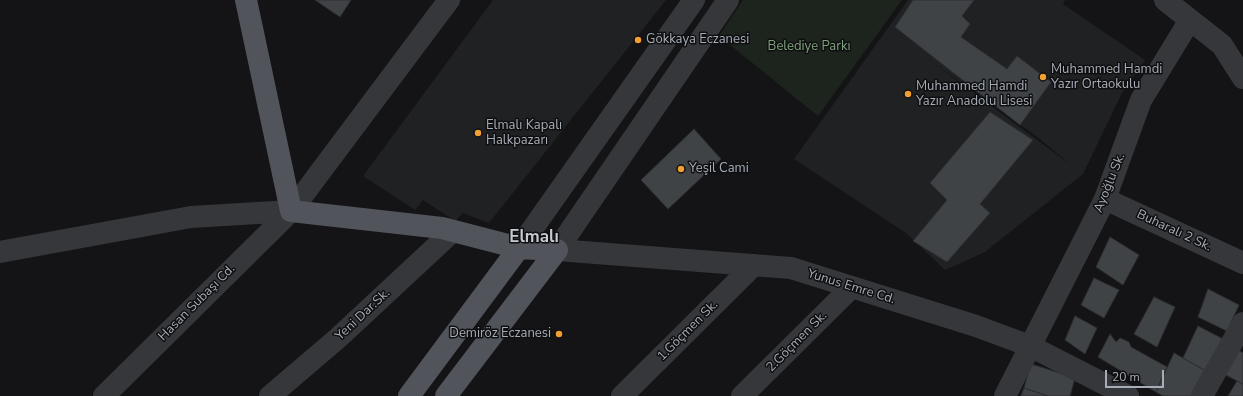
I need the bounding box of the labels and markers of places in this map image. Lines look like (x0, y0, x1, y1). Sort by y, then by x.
place label: Gökkaya Eczanesi (646, 32, 749, 48)
marker: Gökkaya Eczanesi (633, 35, 643, 45)
place label: Muhammed Hamdi Yazır Ortaokulu (1051, 62, 1162, 93)
marker: Muhammed Hamdi Yazır Ortaokulu (1038, 72, 1048, 82)
place label: Muhammed Hamdi Yazır Anadolu Lisesi (916, 79, 1032, 110)
marker: Muhammed Hamdi Yazır Anadolu Lisesi (903, 89, 913, 99)
place label: Elmalı Kapalı Halkpazarı (486, 118, 562, 149)
marker: Elmalı Kapalı Halkpazarı (473, 128, 483, 138)
place label: Yeşil Cami (689, 161, 749, 177)
marker: Yeşil Cami (676, 164, 686, 174)
place label: Demiröz Eczanesi (449, 326, 551, 342)
marker: Demiröz Eczanesi (554, 329, 564, 339)

